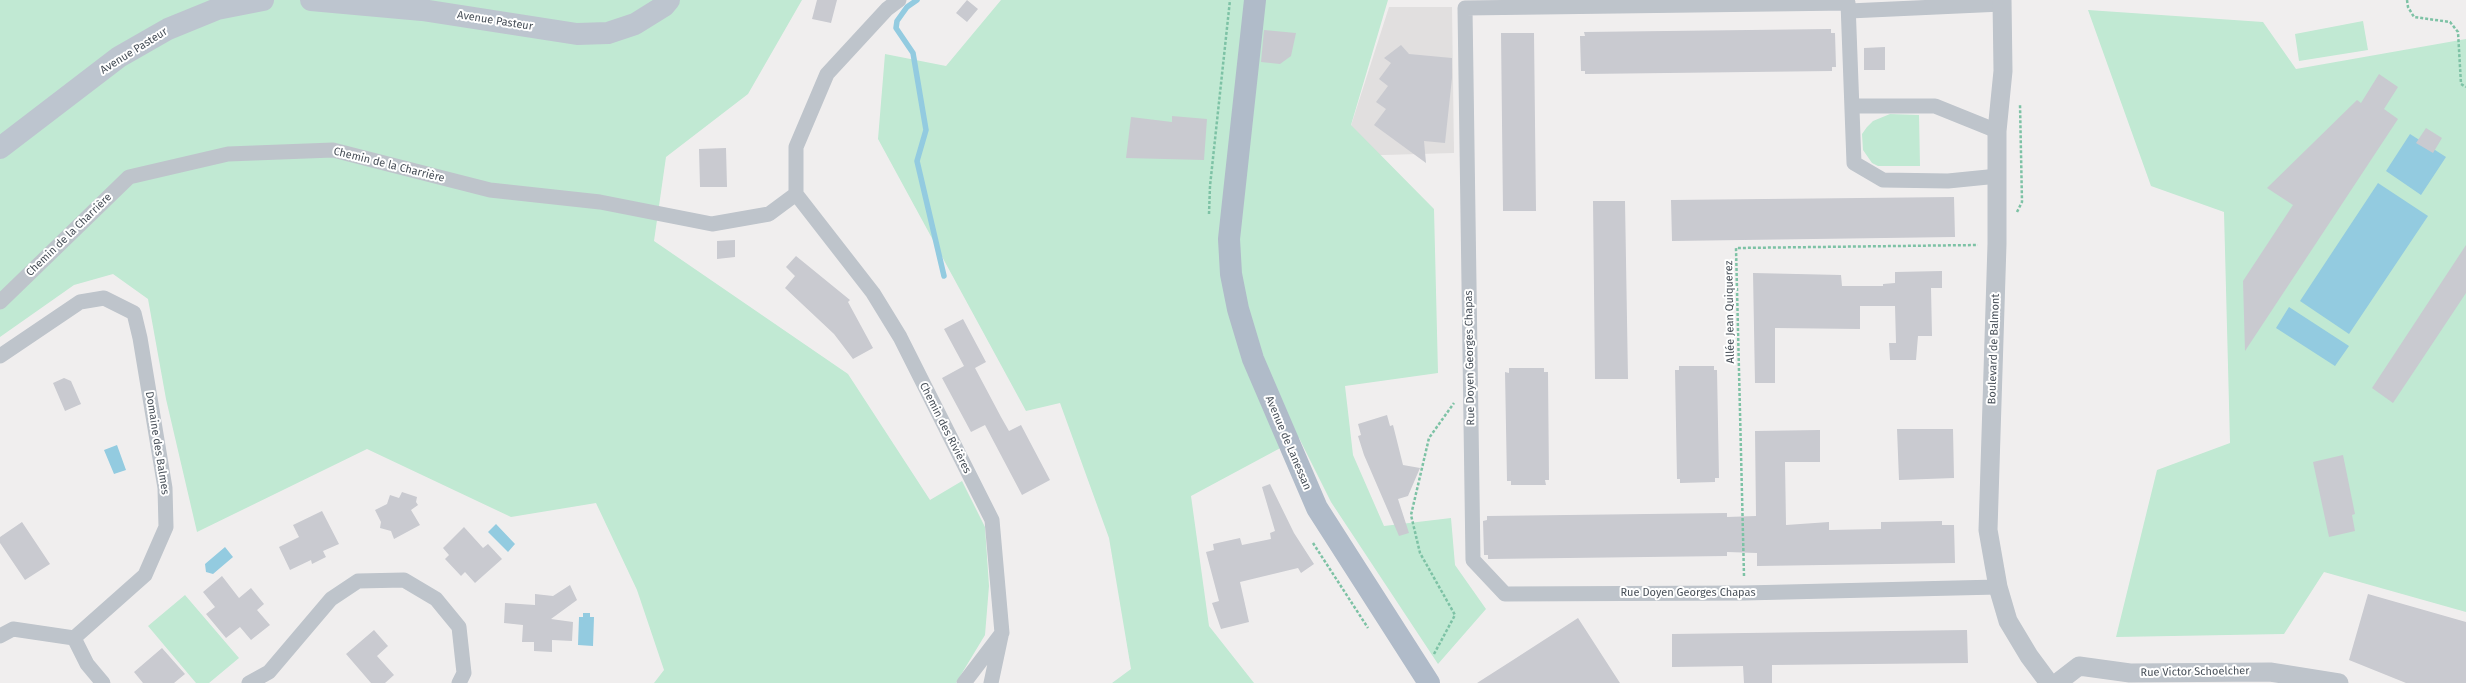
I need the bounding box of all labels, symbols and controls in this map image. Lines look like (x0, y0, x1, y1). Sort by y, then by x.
street label: Avenue Pasteur (456, 8, 534, 34)
street label: Avenue Pasteur (98, 25, 170, 77)
street label: Chemin de la Charrière (332, 145, 446, 185)
street label: Chemin de la Charrière (23, 191, 115, 279)
street label: Allée Jean Quiquerez (1723, 260, 1737, 364)
street label: Rue Doyen Georges Chapas (1462, 290, 1478, 426)
street label: Boulevard de Balmont (1985, 293, 2003, 405)
street label: Chemin des Rivières (916, 380, 974, 476)
street label: Domaine des Balmes (142, 390, 172, 496)
street label: Avenue de Lanessan (1262, 394, 1314, 492)
street label: Rue Doyen Georges Chapas (1620, 586, 1756, 600)
street label: Rue Victor Schoelcher (2140, 664, 2250, 680)

